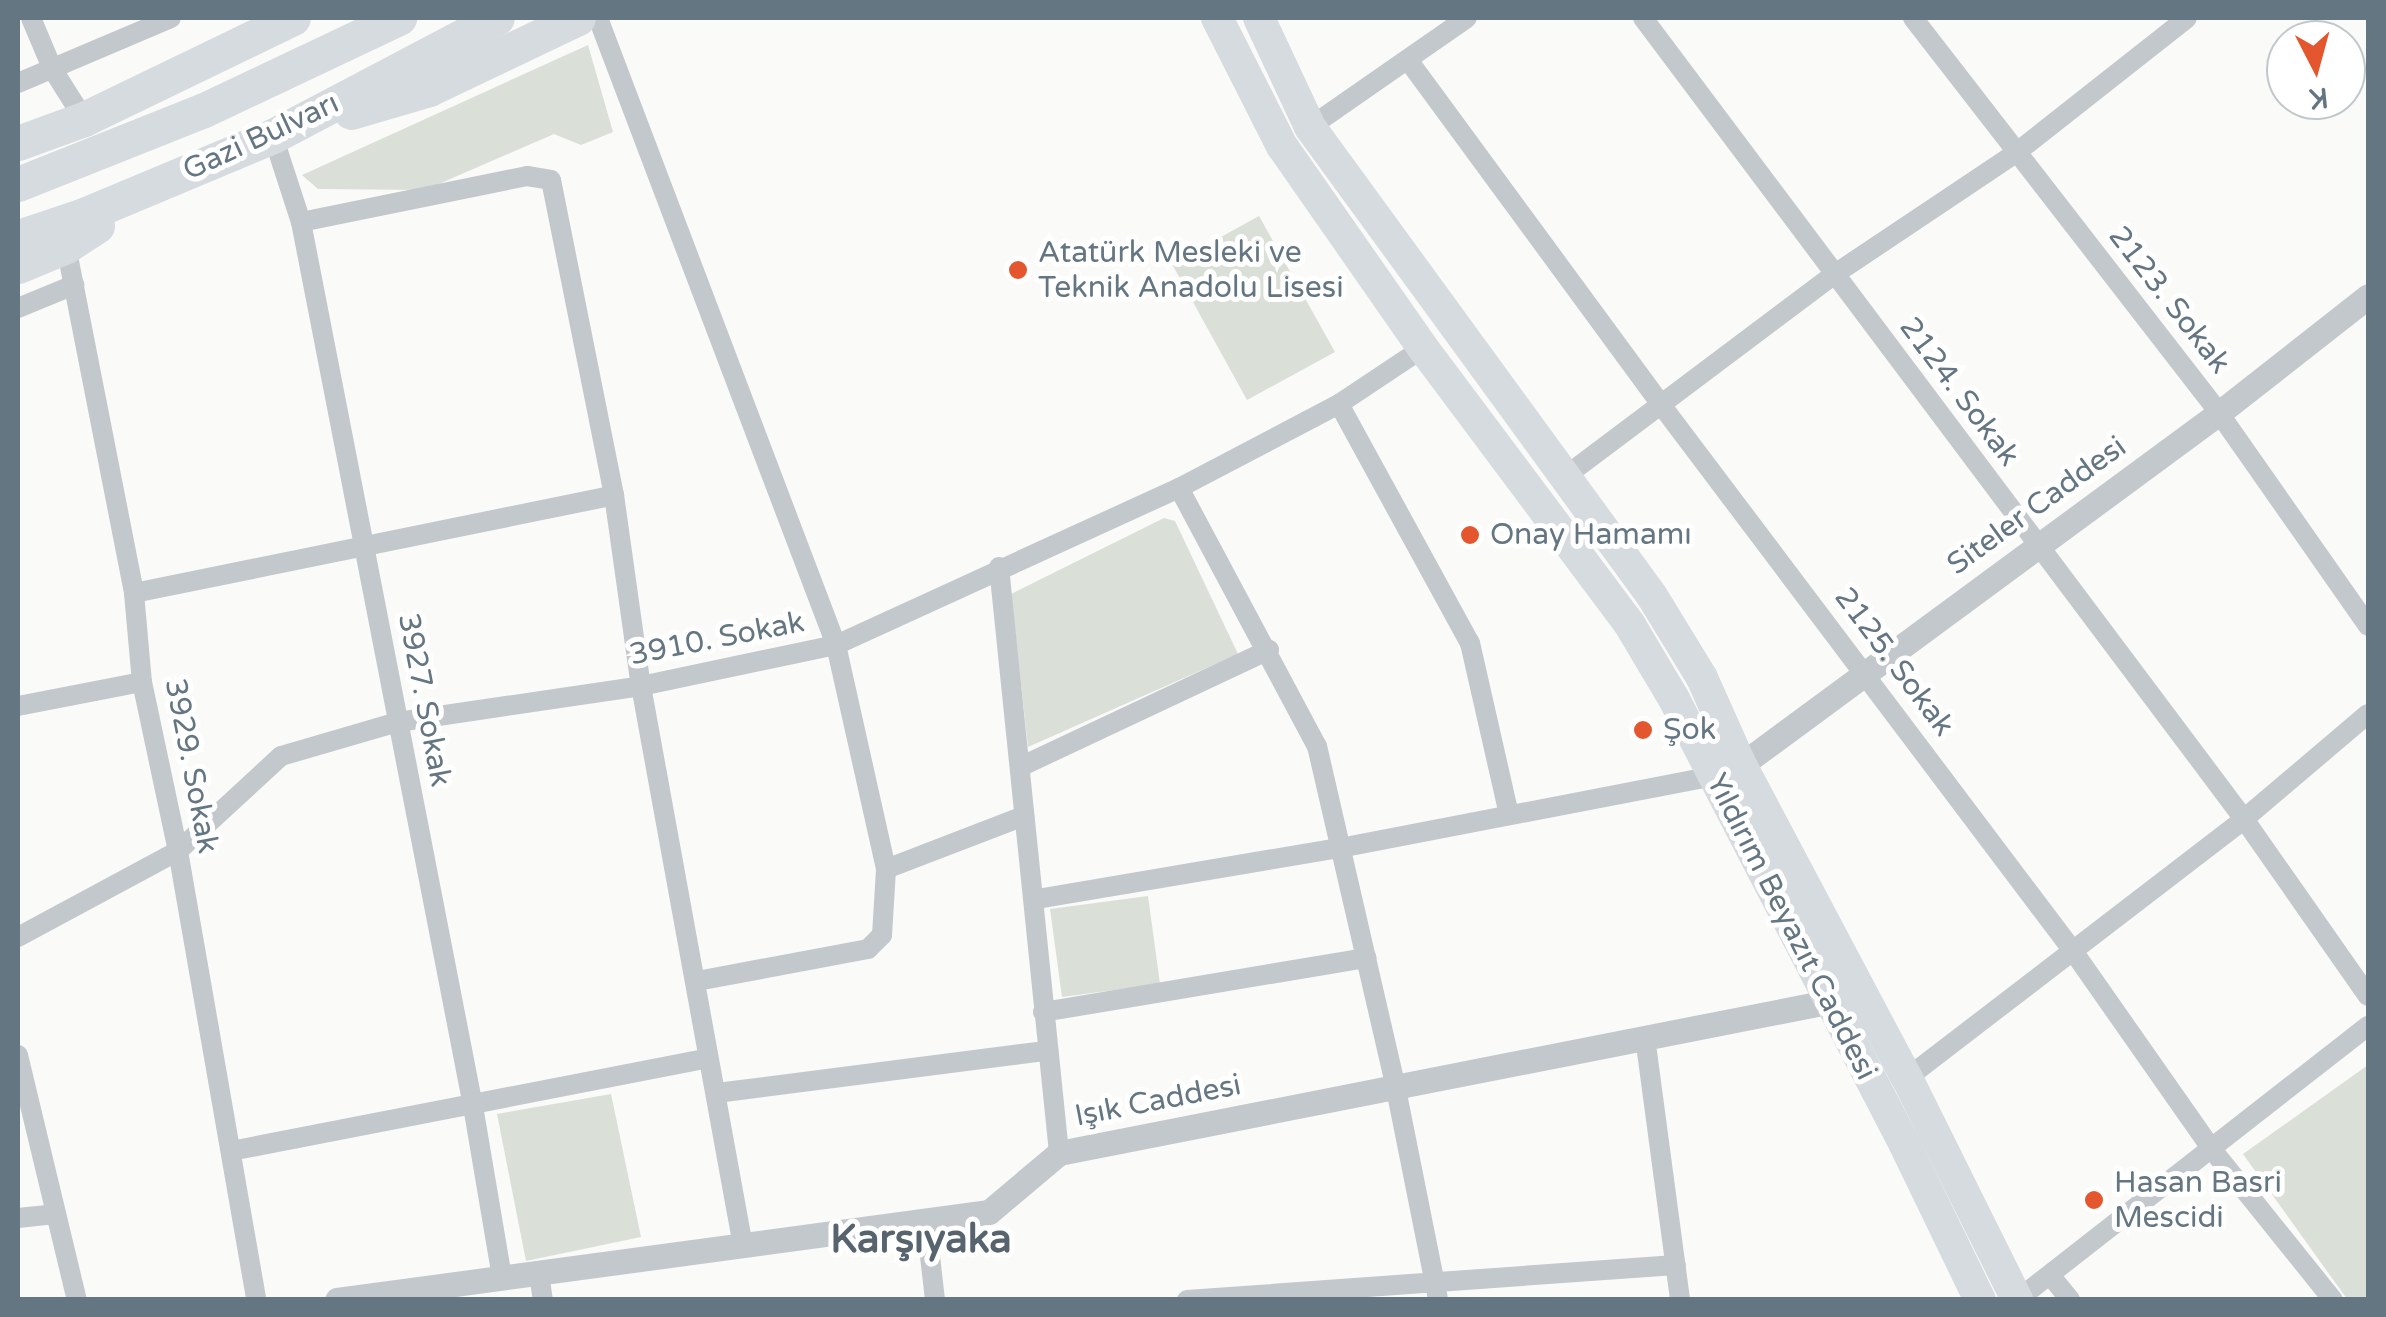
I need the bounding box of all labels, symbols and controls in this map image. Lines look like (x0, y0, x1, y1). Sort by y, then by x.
north arrow (2266, 20, 2366, 120)
text: K (2308, 80, 2330, 116)
street label: Gazi Bulvarı (177, 85, 345, 189)
street label: 2123. Sokak (2100, 219, 2238, 381)
place label: Atatürk Mesleki ve Teknik Anadolu Lisesi (1038, 235, 1344, 306)
marker: Atatürk Mesleki ve Teknik Anadolu Lisesi (1007, 259, 1029, 281)
street label: 2124. Sokak (1891, 311, 2027, 473)
street label: Siteler Caddesi (1941, 429, 2133, 583)
place label: Onay Hamamı (1490, 517, 1692, 553)
marker: Onay Hamamı (1459, 524, 1481, 546)
street label: 2125. Sokak (1826, 581, 1962, 743)
street label: 3910. Sokak (627, 604, 807, 674)
street label: 3927. Sokak (390, 610, 458, 790)
street label: 3929. Sokak (156, 676, 226, 856)
place label: Şok (1663, 712, 1716, 748)
marker: Şok (1632, 719, 1654, 741)
street label: Yıldırım Beyazıt Caddesi (1698, 768, 1884, 1086)
street label: Işık Caddesi (1072, 1067, 1244, 1135)
place label: Hasan Basri Mescidi (2114, 1165, 2282, 1236)
marker: Hasan Basri Mescidi (2083, 1189, 2105, 1211)
district label: Karşıyaka (830, 1215, 1012, 1263)

